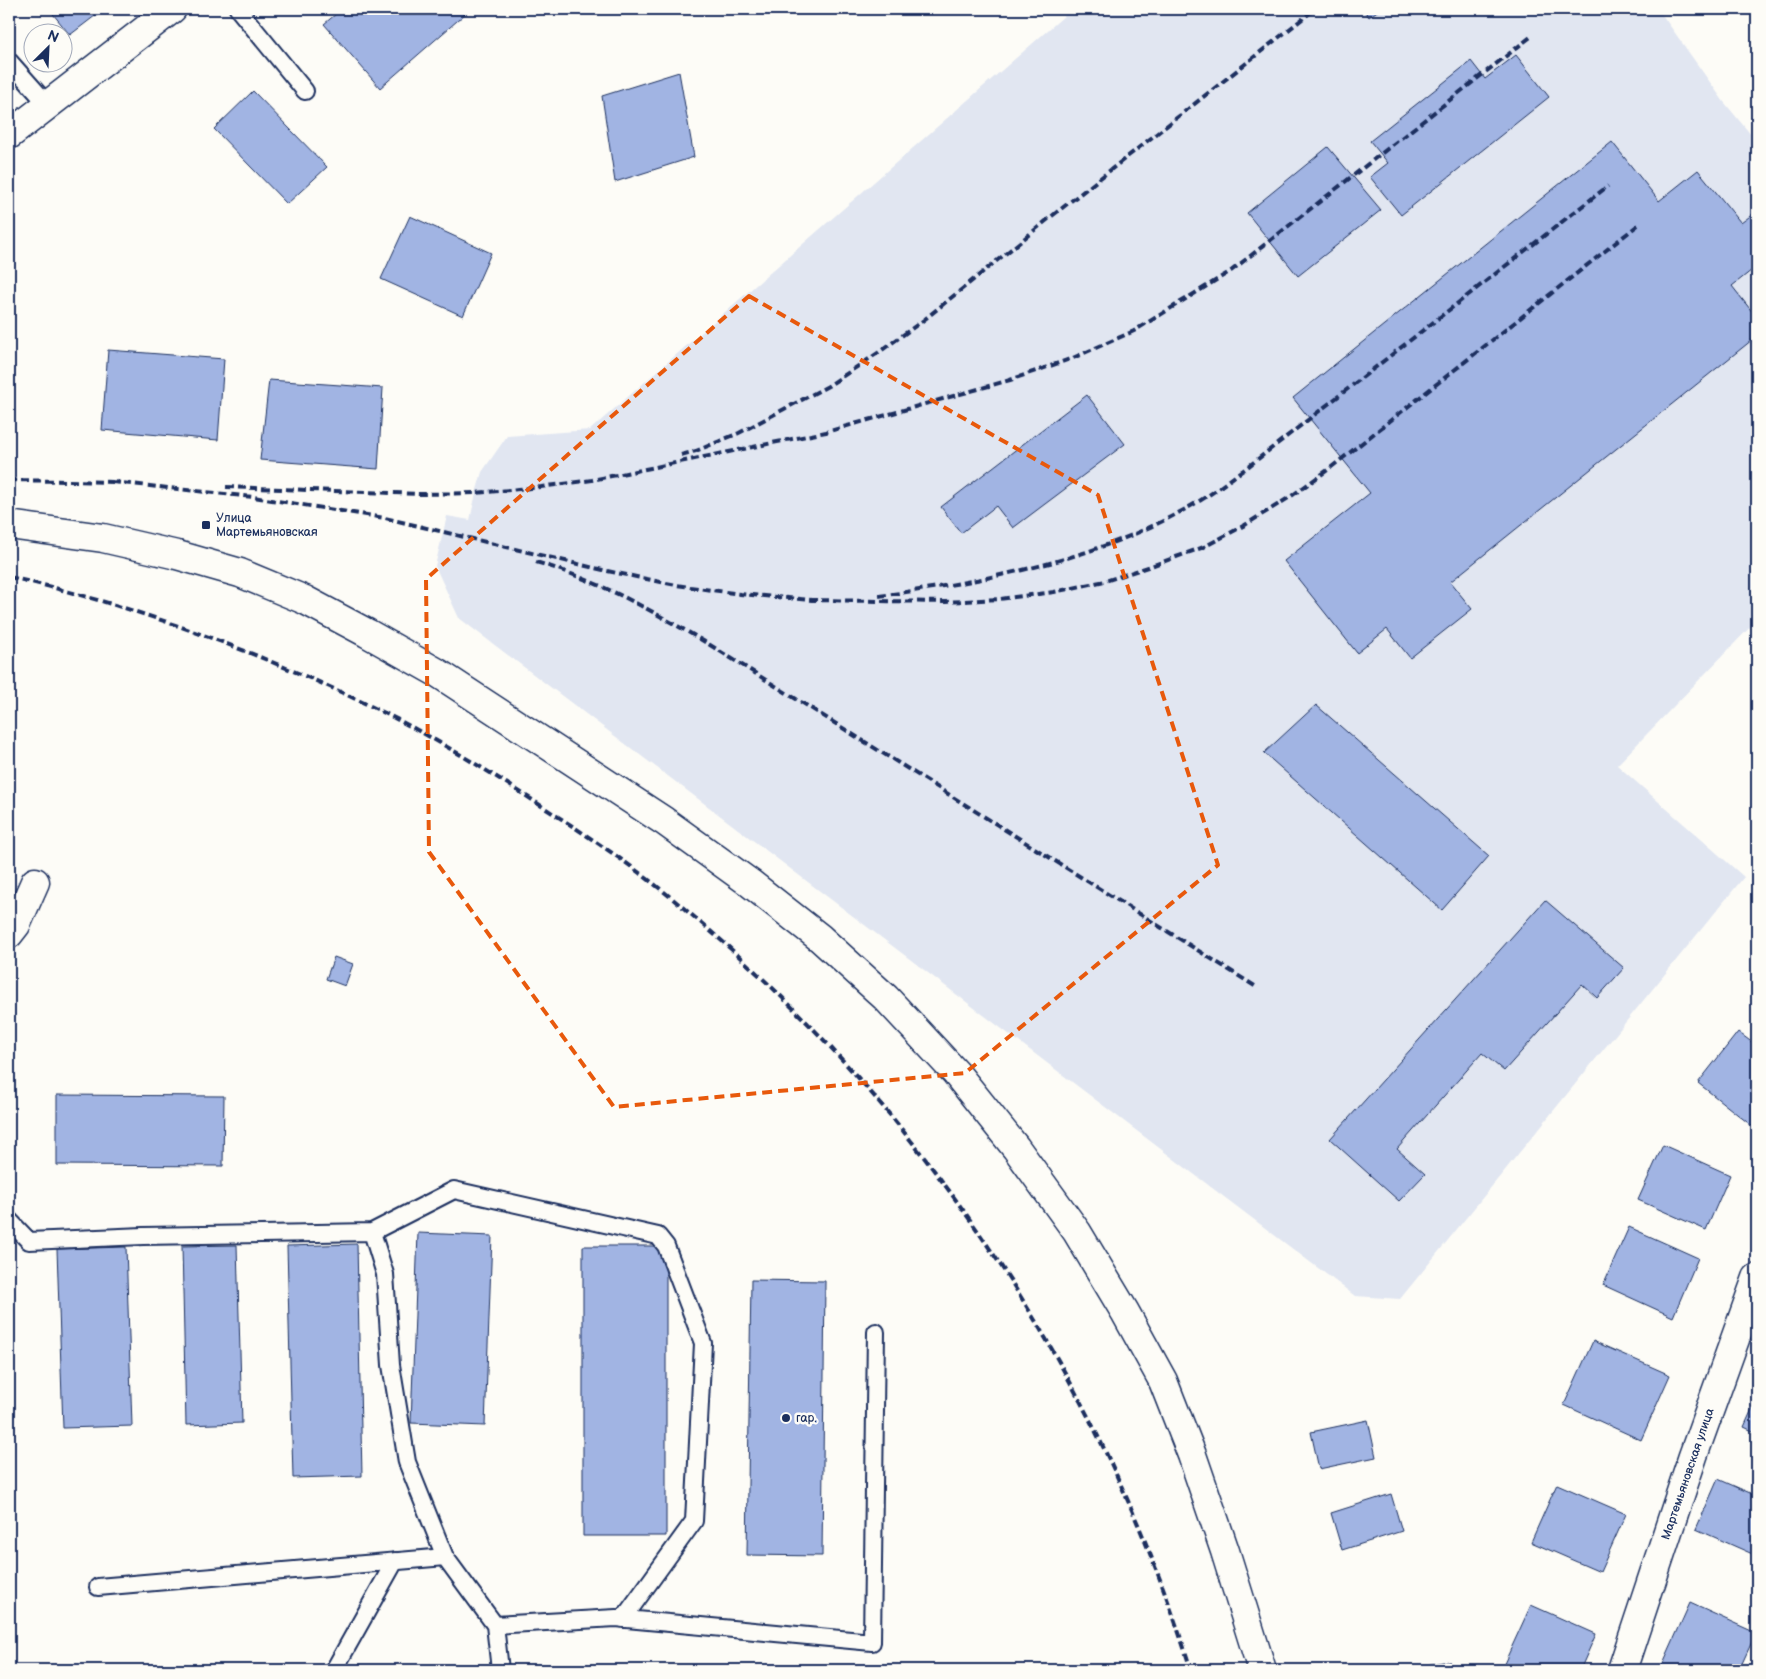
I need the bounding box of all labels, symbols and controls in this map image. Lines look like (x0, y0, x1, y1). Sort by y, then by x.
north arrow (22, 22, 72, 72)
text: N (45, 27, 61, 46)
place label: Улица Мартемьяновская (216, 511, 318, 540)
marker: Улица Мартемьяновская (200, 519, 212, 531)
street label: Мартемьяновская улица (1658, 1406, 1718, 1542)
place label: гар. (796, 1411, 817, 1426)
marker: гар. (780, 1412, 792, 1424)

